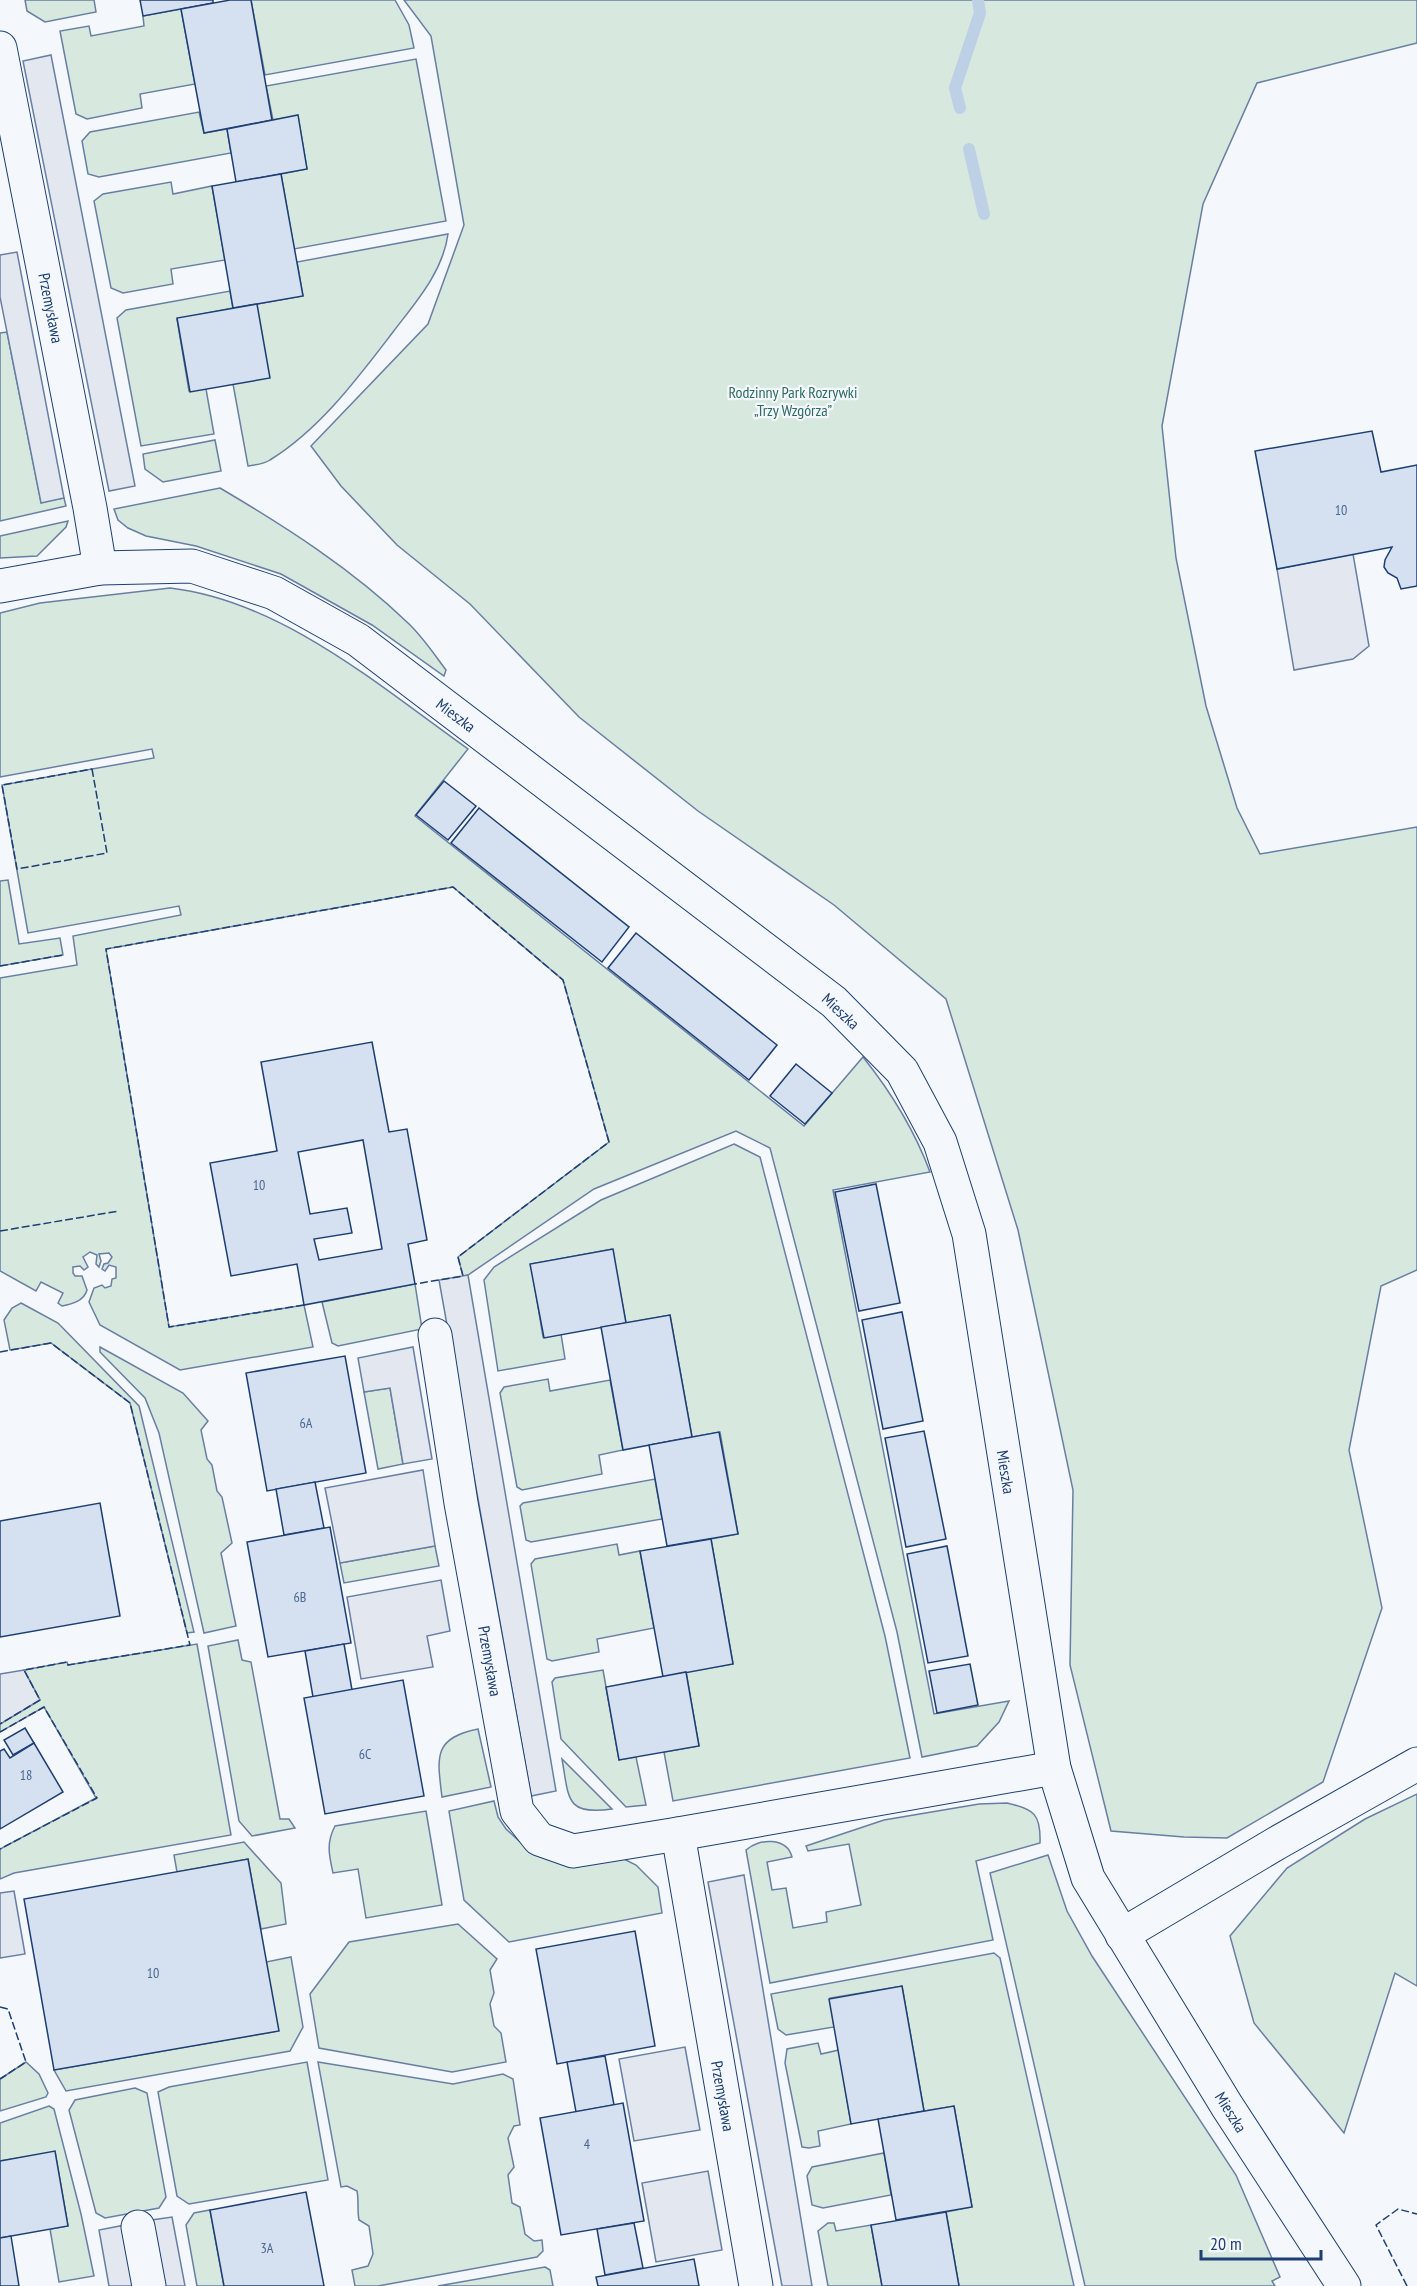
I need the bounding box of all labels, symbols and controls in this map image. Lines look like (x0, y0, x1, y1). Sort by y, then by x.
street label: Przemysława (34, 271, 68, 345)
park label: Rodzinny Park Rozrywki „Trzy Wzgórza” (728, 382, 858, 420)
house number: 10 (1335, 501, 1347, 519)
street label: Mieszka (432, 694, 480, 736)
street label: Mieszka (818, 989, 864, 1033)
house number: 10 (253, 1176, 265, 1194)
house number: 6A (300, 1414, 313, 1432)
street label: Mieszka (993, 1449, 1019, 1495)
house number: 6B (294, 1588, 306, 1606)
street label: Przemysława (474, 1624, 506, 1698)
house number: 6C (359, 1745, 372, 1763)
house number: 18 (20, 1766, 32, 1784)
house number: 10 (147, 1964, 159, 1982)
street label: Przemysława (707, 2059, 739, 2133)
street label: Mieszka (1211, 2088, 1251, 2136)
house number: 4 (584, 2135, 591, 2153)
scale bar (1201, 2223, 1321, 2261)
text: 20 m (1210, 2232, 1242, 2255)
house number: 3A (261, 2239, 274, 2257)

